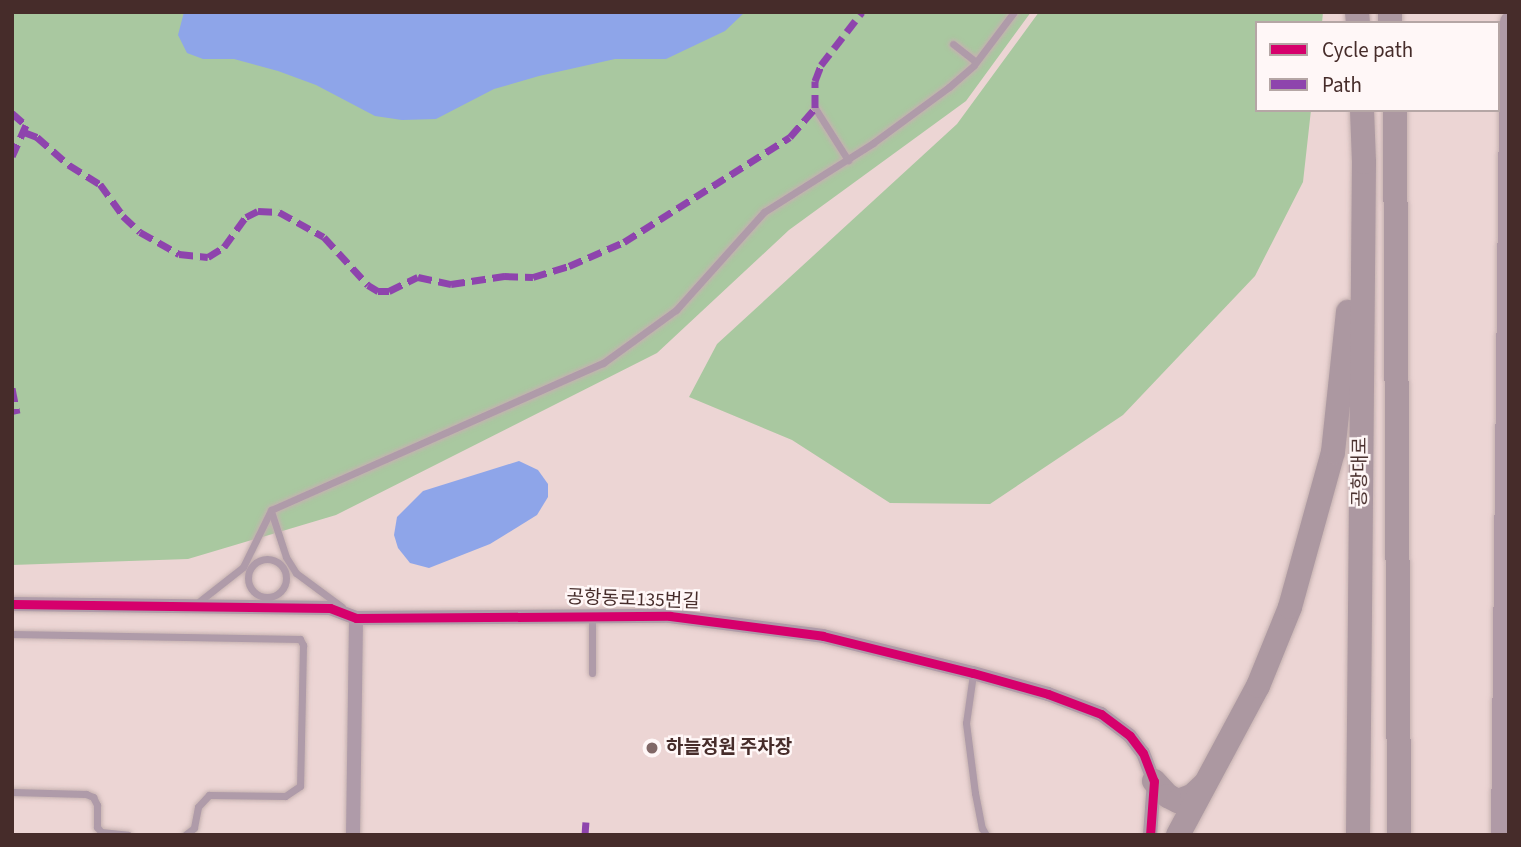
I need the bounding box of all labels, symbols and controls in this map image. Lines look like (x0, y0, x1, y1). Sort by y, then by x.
legend (1255, 21, 1500, 112)
text: Cycle path (1322, 35, 1413, 65)
text: Path (1322, 70, 1362, 100)
street label: 공항대로 (1350, 437, 1372, 507)
street label: 공항동로135번길 (566, 586, 700, 614)
place label: 하늘정원 주차장 (666, 737, 792, 759)
marker: 하늘정원 주차장 (644, 740, 660, 756)

